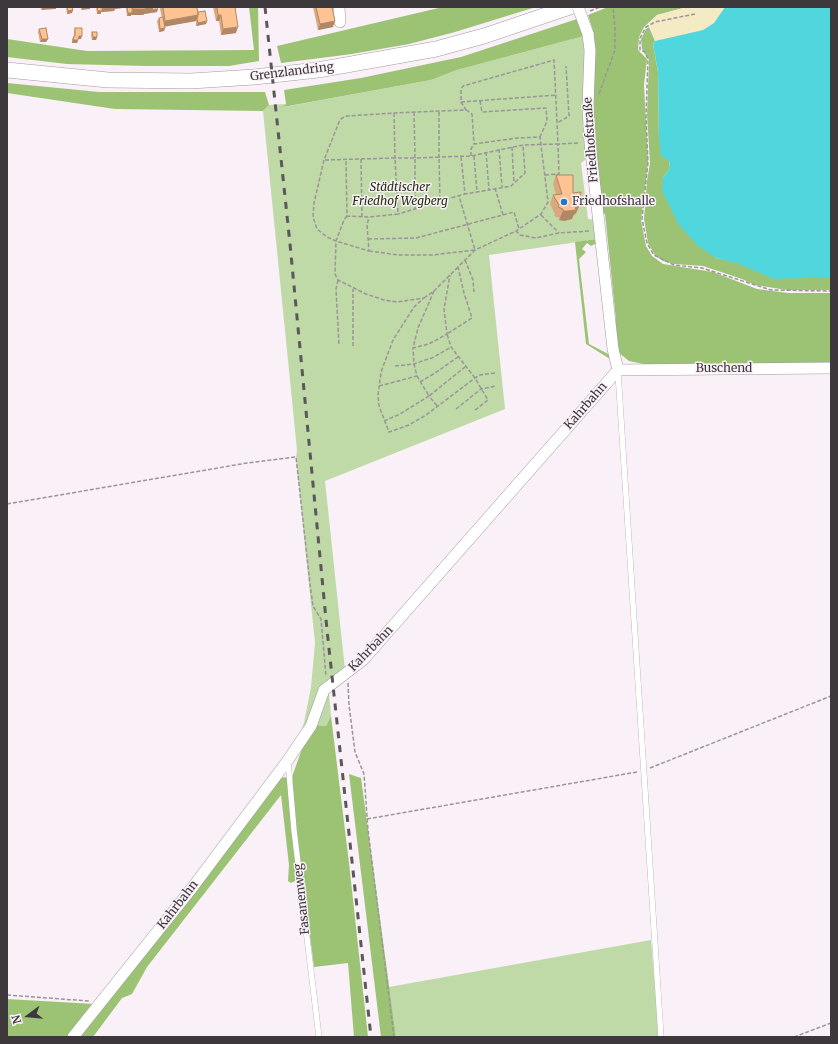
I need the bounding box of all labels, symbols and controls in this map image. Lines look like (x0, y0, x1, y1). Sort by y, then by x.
street label: Grenzlandring (249, 60, 335, 84)
street label: Friedhofstraße (581, 97, 601, 183)
park label: Städtischer Friedhof Wegberg (352, 181, 448, 209)
place label: Friedhofshalle (572, 195, 655, 209)
marker: Friedhofshalle (559, 197, 569, 207)
street label: Buschend (696, 362, 752, 376)
street label: Kahrbahn (562, 379, 610, 433)
street label: Kahrbahn (346, 623, 396, 675)
street label: Fasanenweg (291, 863, 313, 935)
street label: Kahrbahn (155, 878, 201, 932)
north arrow (8, 996, 48, 1036)
text: N (9, 1013, 24, 1025)

